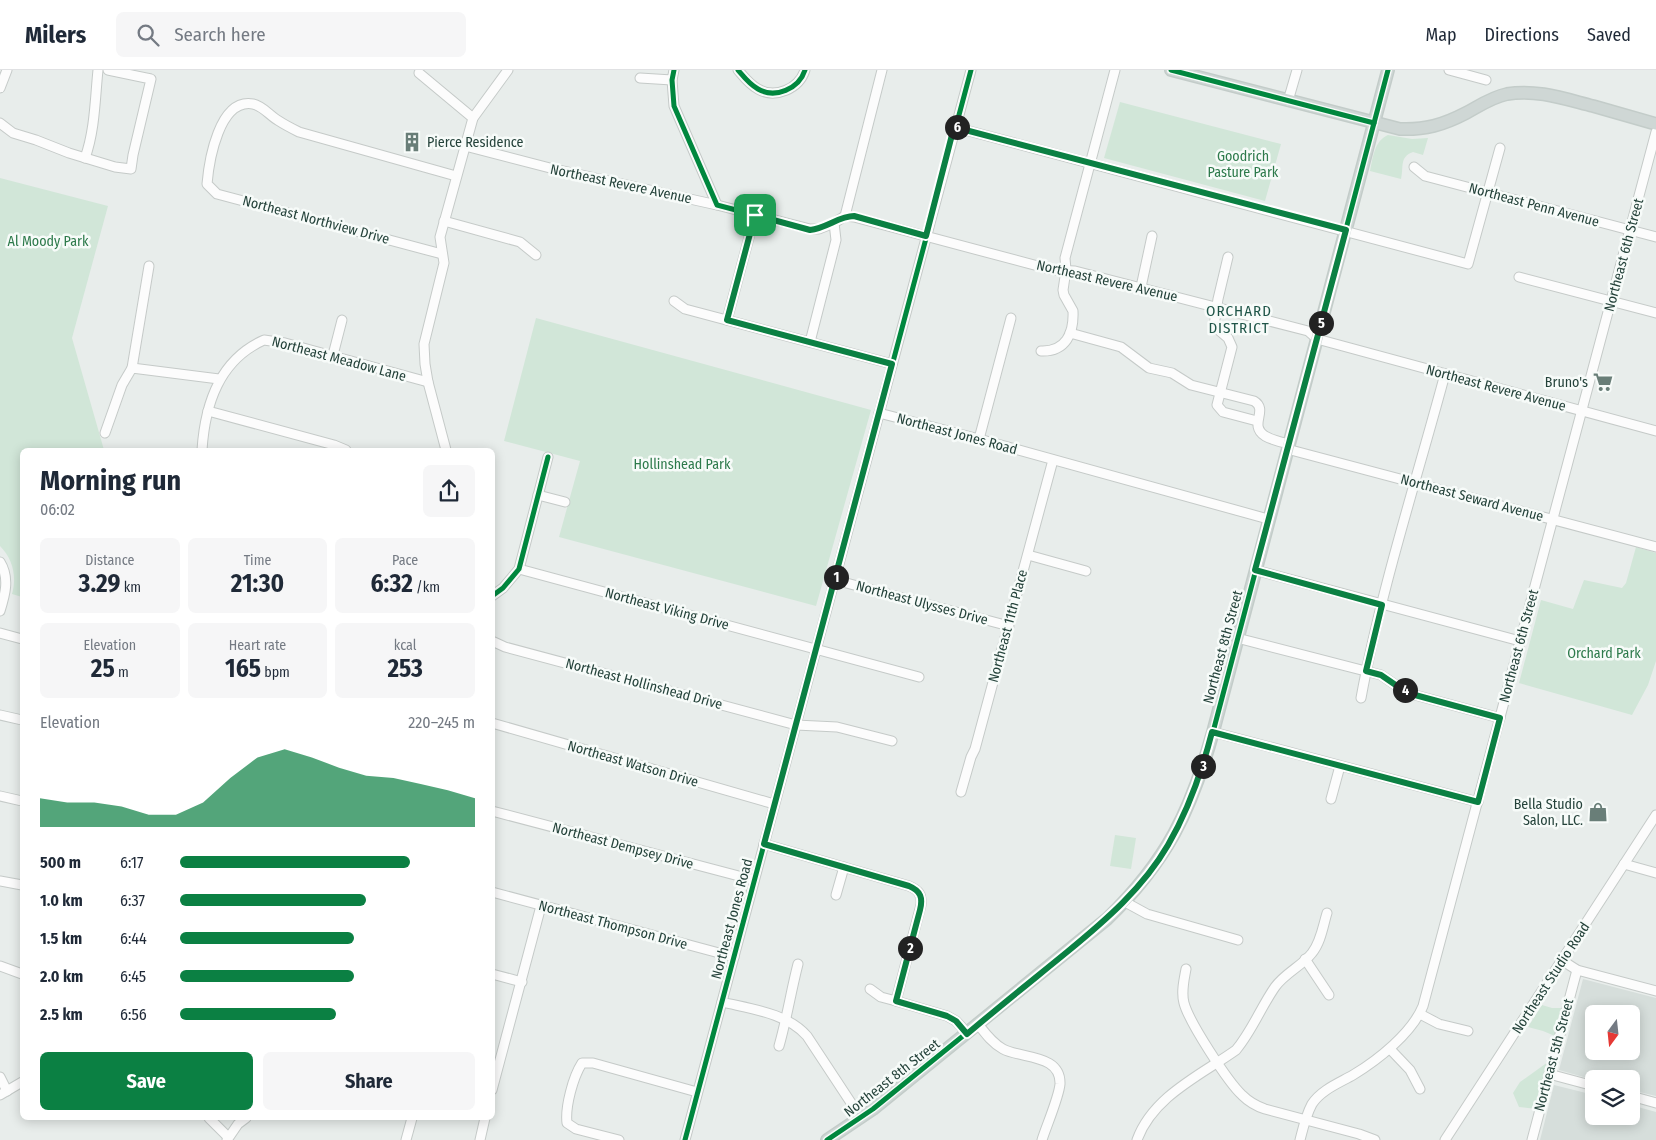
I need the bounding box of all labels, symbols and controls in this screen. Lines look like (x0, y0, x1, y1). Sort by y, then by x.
search box (116, 12, 466, 57)
text: Milers (25, 21, 86, 49)
icon: search (134, 21, 162, 49)
text: Search here (174, 23, 266, 46)
text: Map (1425, 24, 1457, 46)
text: Directions (1485, 24, 1559, 46)
text: Saved (1587, 24, 1631, 46)
pin: 6 (944, 114, 970, 140)
text: 6 (954, 119, 961, 136)
building icon: Pierce Residence (401, 131, 423, 153)
place label: Pierce Residence (427, 134, 524, 151)
park label: Goodrich Pasture Park (1208, 148, 1279, 181)
street label: Northeast Revere Avenue (549, 161, 693, 207)
street label: Northeast Penn Avenue (1467, 179, 1601, 231)
street label: Northeast Northview Drive (241, 192, 391, 248)
pin (734, 194, 776, 236)
street label: Northeast 6th Street (1601, 196, 1647, 314)
icon: arrive (741, 201, 769, 229)
park label: Al Moody Park (8, 233, 89, 250)
street label: Northeast Revere Avenue (1035, 256, 1179, 306)
district label: ORCHARD DISTRICT (1206, 302, 1272, 337)
pin: 5 (1308, 310, 1334, 336)
text: 5 (1318, 315, 1325, 332)
street label: Northeast Meadow Lane (270, 333, 408, 385)
street label: Northeast Revere Avenue (1424, 361, 1568, 415)
supermarket icon: Bruno's (1592, 371, 1614, 393)
place label: Bruno's (1545, 374, 1588, 391)
street label: Northeast Jones Road (895, 410, 1019, 458)
park label: Hollinshead Park (634, 456, 731, 473)
text: Morning run (40, 464, 181, 497)
button: share (423, 465, 475, 517)
street label: Northeast Seward Avenue (1399, 471, 1545, 525)
text: 06:02 (40, 500, 75, 519)
text: Distance (85, 552, 134, 569)
text: Time (244, 552, 271, 569)
text: Pace (392, 552, 418, 569)
pin: 1 (824, 564, 848, 590)
street label: Northeast 11th Place (985, 568, 1031, 684)
text: 3.29 (79, 569, 121, 599)
text: 21:30 (231, 569, 284, 599)
text: 6:32 (370, 569, 413, 599)
text: 1 (834, 569, 839, 586)
street label: Northeast Ulysses Drive (854, 577, 990, 629)
text: km (121, 579, 141, 596)
text: /km (413, 579, 440, 596)
street label: Northeast Viking Drive (603, 584, 731, 634)
street label: Northeast 6th Street (1496, 587, 1542, 705)
street label: Northeast 8th Street (1200, 588, 1246, 706)
text: Elevation (83, 637, 136, 654)
text: Heart rate (229, 637, 286, 654)
text: kcal (394, 637, 417, 654)
park label: Orchard Park (1567, 645, 1641, 662)
text: 25 (91, 654, 115, 684)
text: 165 (225, 654, 261, 684)
text: 253 (387, 654, 423, 684)
street label: Northeast Hollinshead Drive (564, 655, 724, 713)
text: m (115, 664, 129, 681)
text: bpm (261, 664, 290, 681)
pin: 4 (1392, 678, 1418, 702)
text: 4 (1402, 682, 1409, 699)
text: Elevation (40, 713, 100, 732)
text: 220–245 m (408, 713, 475, 732)
street label: Northeast Watson Drive (566, 737, 700, 791)
pin: 3 (1190, 754, 1216, 778)
text: 3 (1200, 758, 1207, 775)
place label: Bella Studio Salon, LLC. (1514, 796, 1583, 829)
shop icon: Bella Studio Salon, LLC. (1587, 801, 1609, 823)
street label: Northeast Dempsey Drive (551, 819, 695, 873)
text: 500 m (40, 853, 81, 872)
text: 6:17 (120, 853, 143, 872)
street label: Northeast Jones Road (708, 857, 756, 981)
text: 1.0 km (40, 891, 83, 910)
text: 6:37 (120, 891, 145, 910)
street label: Northeast Thompson Drive (537, 897, 689, 953)
street label: Northeast Studio Road (1509, 919, 1593, 1037)
text: 1.5 km (40, 929, 82, 948)
text: 6:44 (120, 929, 147, 948)
pin: 2 (898, 936, 922, 960)
text: 2 (907, 940, 914, 957)
text: 2.0 km (40, 967, 83, 986)
text: 6:45 (120, 967, 146, 986)
street label: Northeast 5th Street (1531, 996, 1577, 1113)
text: 2.5 km (40, 1005, 83, 1024)
text: 6:56 (120, 1005, 147, 1024)
north arrow (1585, 1005, 1640, 1060)
map controls (1585, 1005, 1640, 1125)
street label: Northeast 8th Street (841, 1035, 944, 1121)
button: Save (40, 1052, 253, 1110)
button: Share (263, 1052, 475, 1110)
button: layers (1585, 1070, 1640, 1125)

